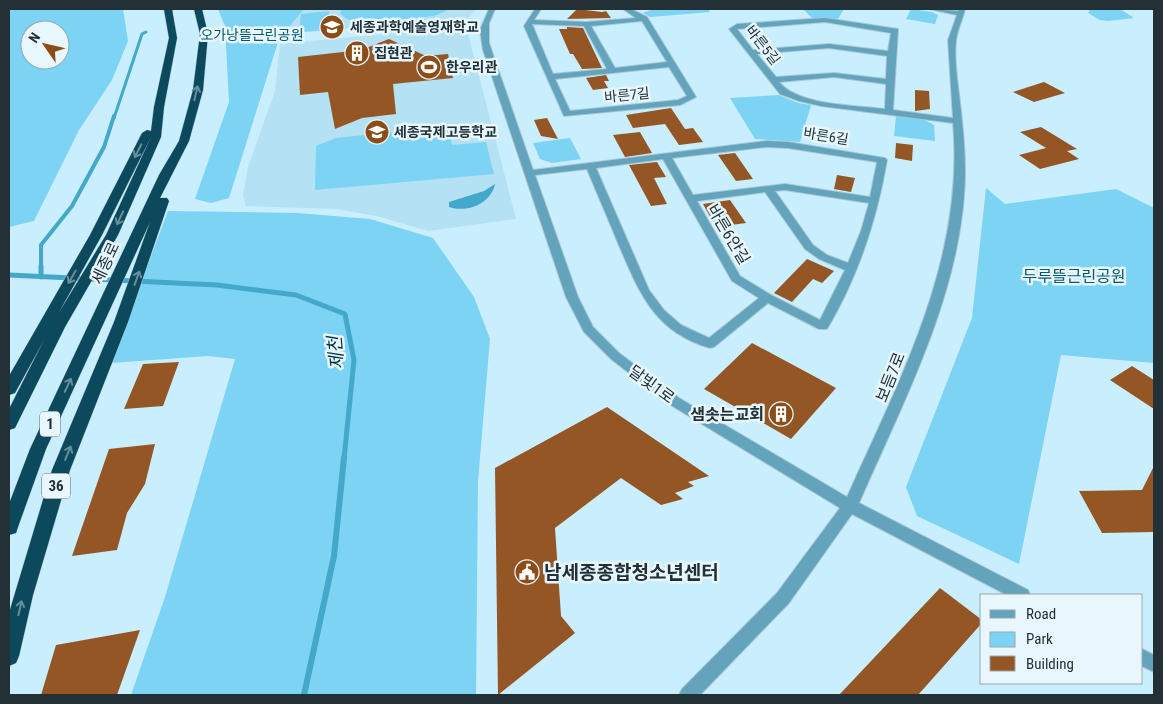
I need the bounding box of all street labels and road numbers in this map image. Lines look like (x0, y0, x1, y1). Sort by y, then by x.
street label: 바른5길 (743, 22, 783, 68)
street label: 바른7길 (604, 85, 650, 105)
street label: 바른6길 (802, 125, 850, 147)
street label: 바른6안길 (703, 201, 754, 268)
street label: 세종로 (88, 239, 124, 287)
street label: 보듬7로 (872, 349, 909, 405)
street label: 달빛1로 (625, 361, 679, 408)
road number: 1 (40, 412, 60, 436)
road number: 36 (42, 474, 70, 498)

